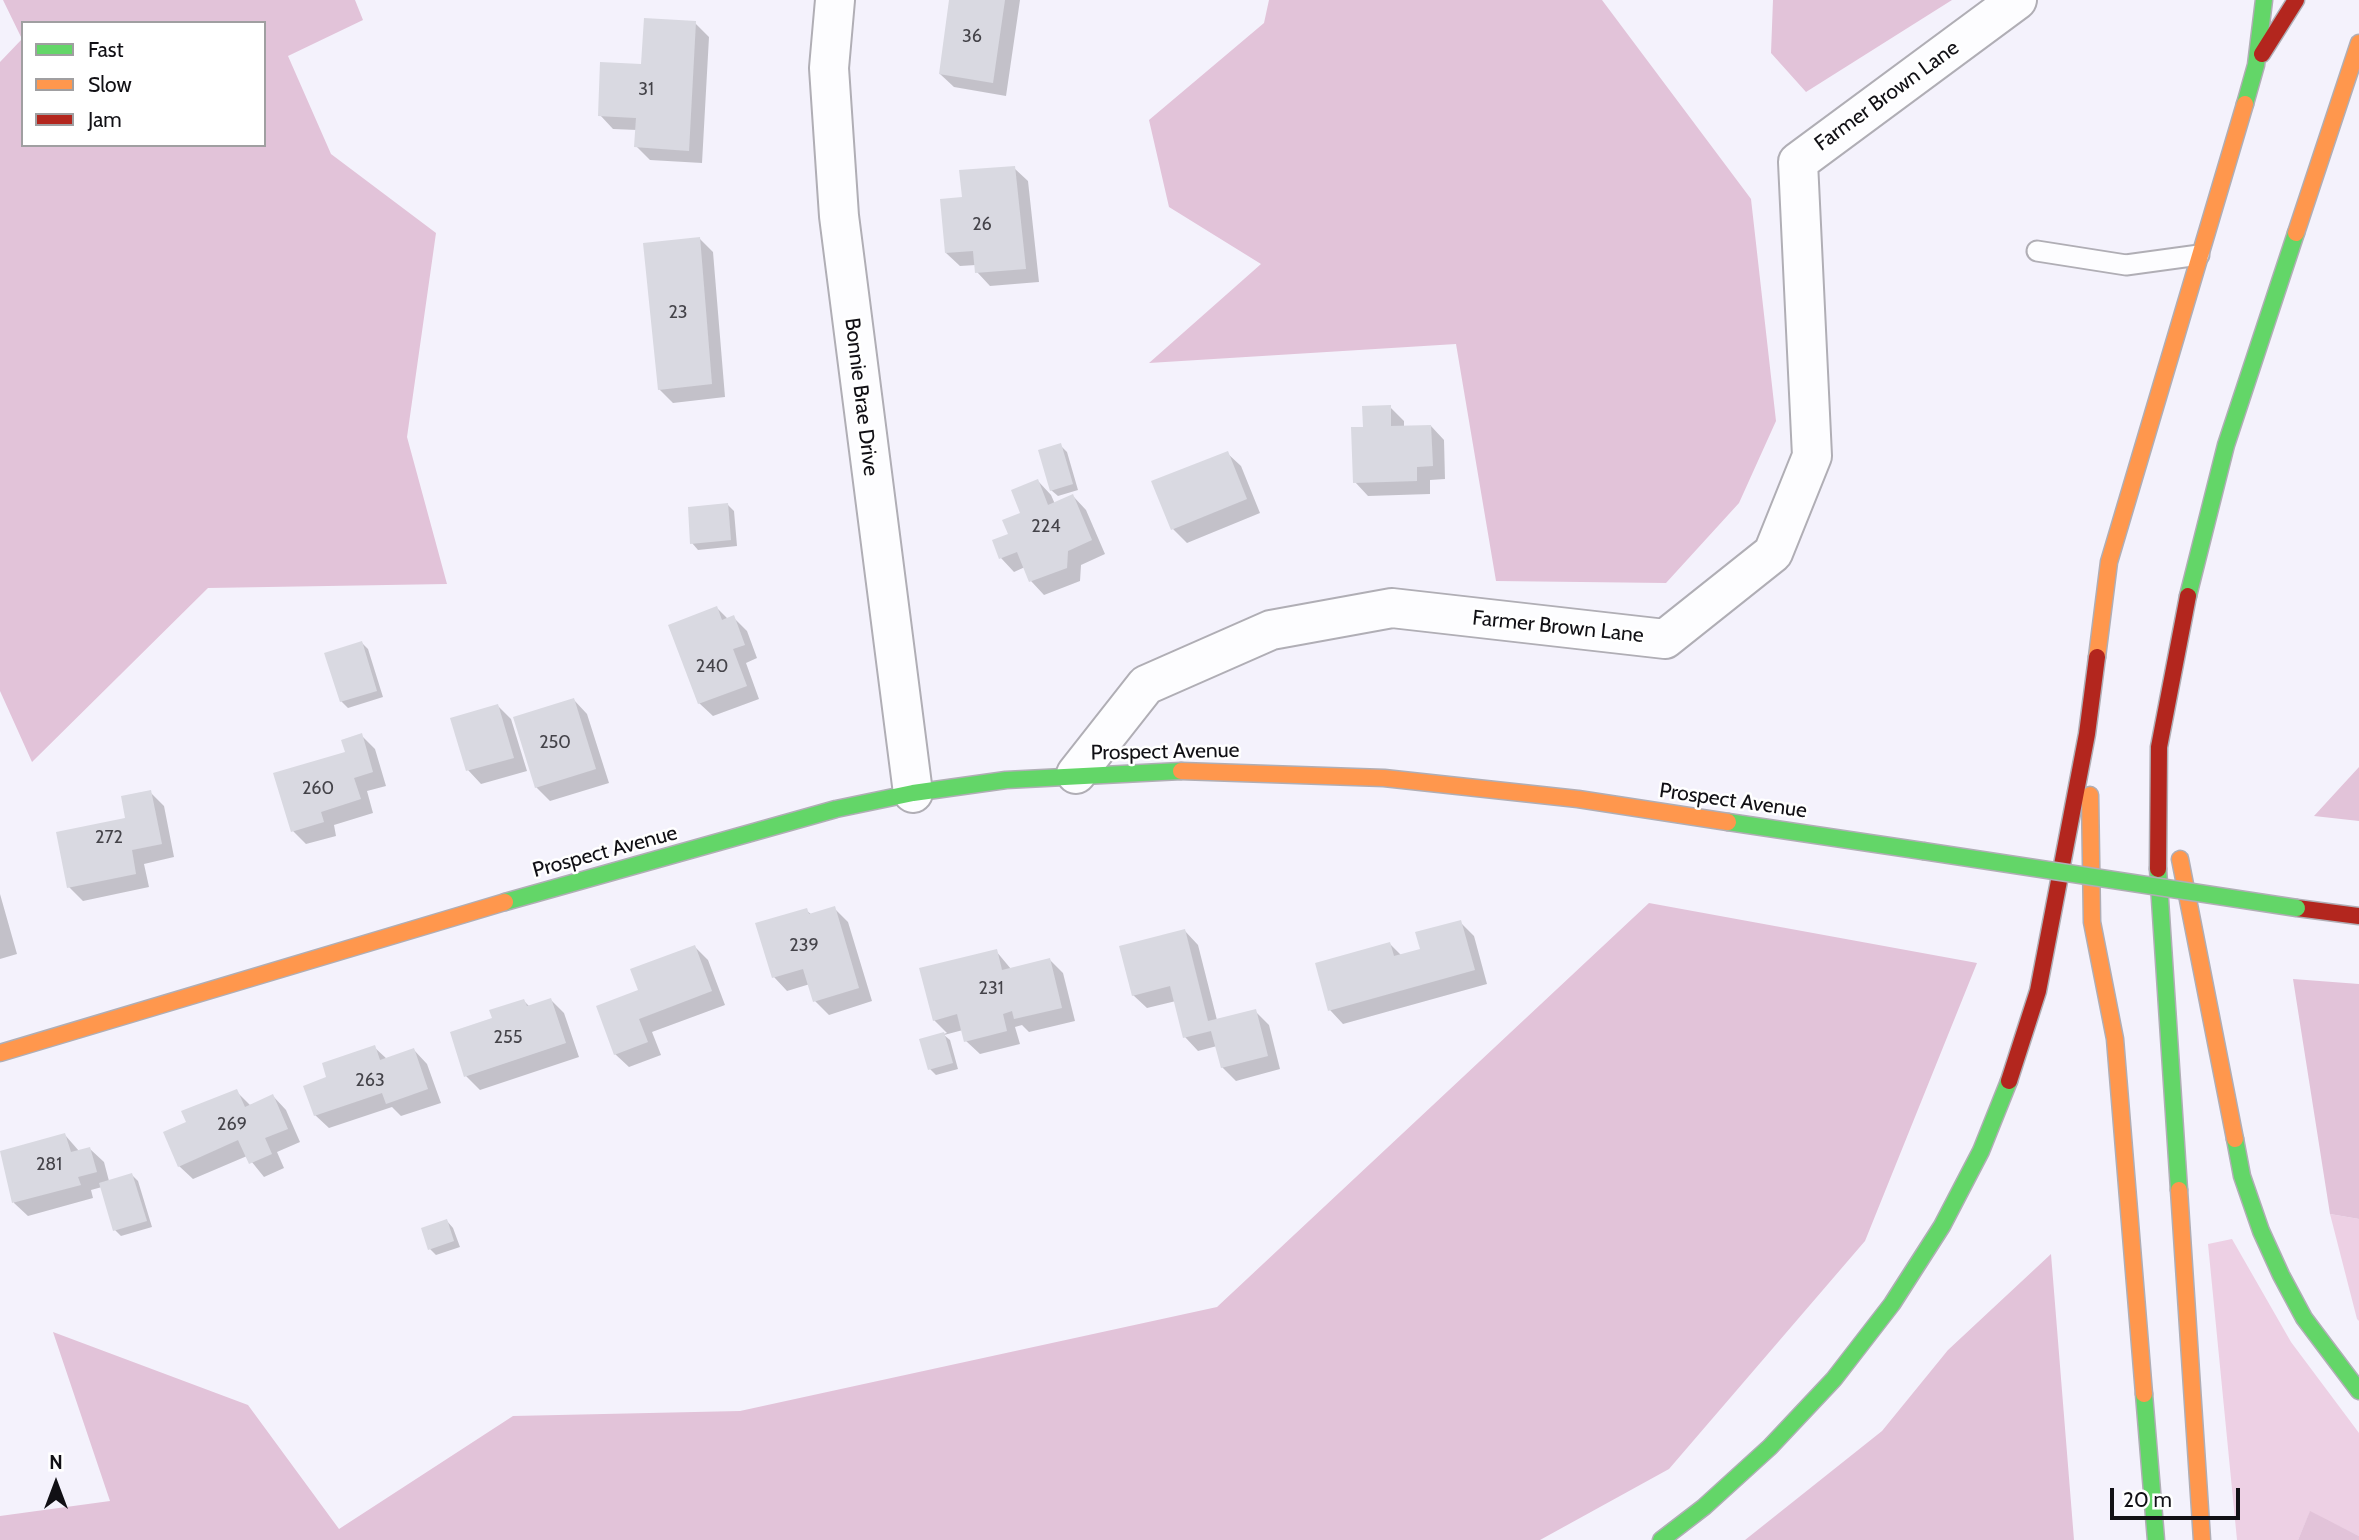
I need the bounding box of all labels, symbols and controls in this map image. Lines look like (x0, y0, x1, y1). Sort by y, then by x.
legend (21, 21, 266, 147)
house number: 36 (962, 26, 982, 48)
street label: Farmer Brown Lane (1810, 35, 1964, 157)
text: Fast (88, 37, 124, 62)
text: Slow (88, 72, 132, 97)
house number: 31 (638, 79, 654, 101)
text: Jam (88, 107, 122, 132)
house number: 26 (972, 214, 992, 236)
house number: 23 (668, 302, 688, 324)
street label: Bonnie Brae Drive (839, 317, 883, 477)
house number: 224 (1031, 516, 1061, 538)
street label: Farmer Brown Lane (1471, 605, 1645, 649)
house number: 240 (696, 656, 728, 678)
house number: 250 (539, 732, 571, 754)
street label: Prospect Avenue (1090, 738, 1240, 766)
house number: 260 (302, 778, 334, 800)
street label: Prospect Avenue (1658, 778, 1808, 824)
street label: Prospect Avenue (530, 821, 680, 883)
house number: 272 (95, 827, 123, 849)
house number: 239 (789, 935, 819, 957)
house number: 231 (978, 978, 1004, 1000)
house number: 255 (494, 1027, 522, 1049)
house number: 263 (355, 1070, 385, 1092)
house number: 269 (217, 1114, 247, 1136)
house number: 281 (36, 1154, 62, 1176)
north arrow (21, 1449, 91, 1519)
text: N (49, 1451, 63, 1474)
scale bar (2114, 1474, 2244, 1518)
text: 20 m (2123, 1487, 2172, 1512)

